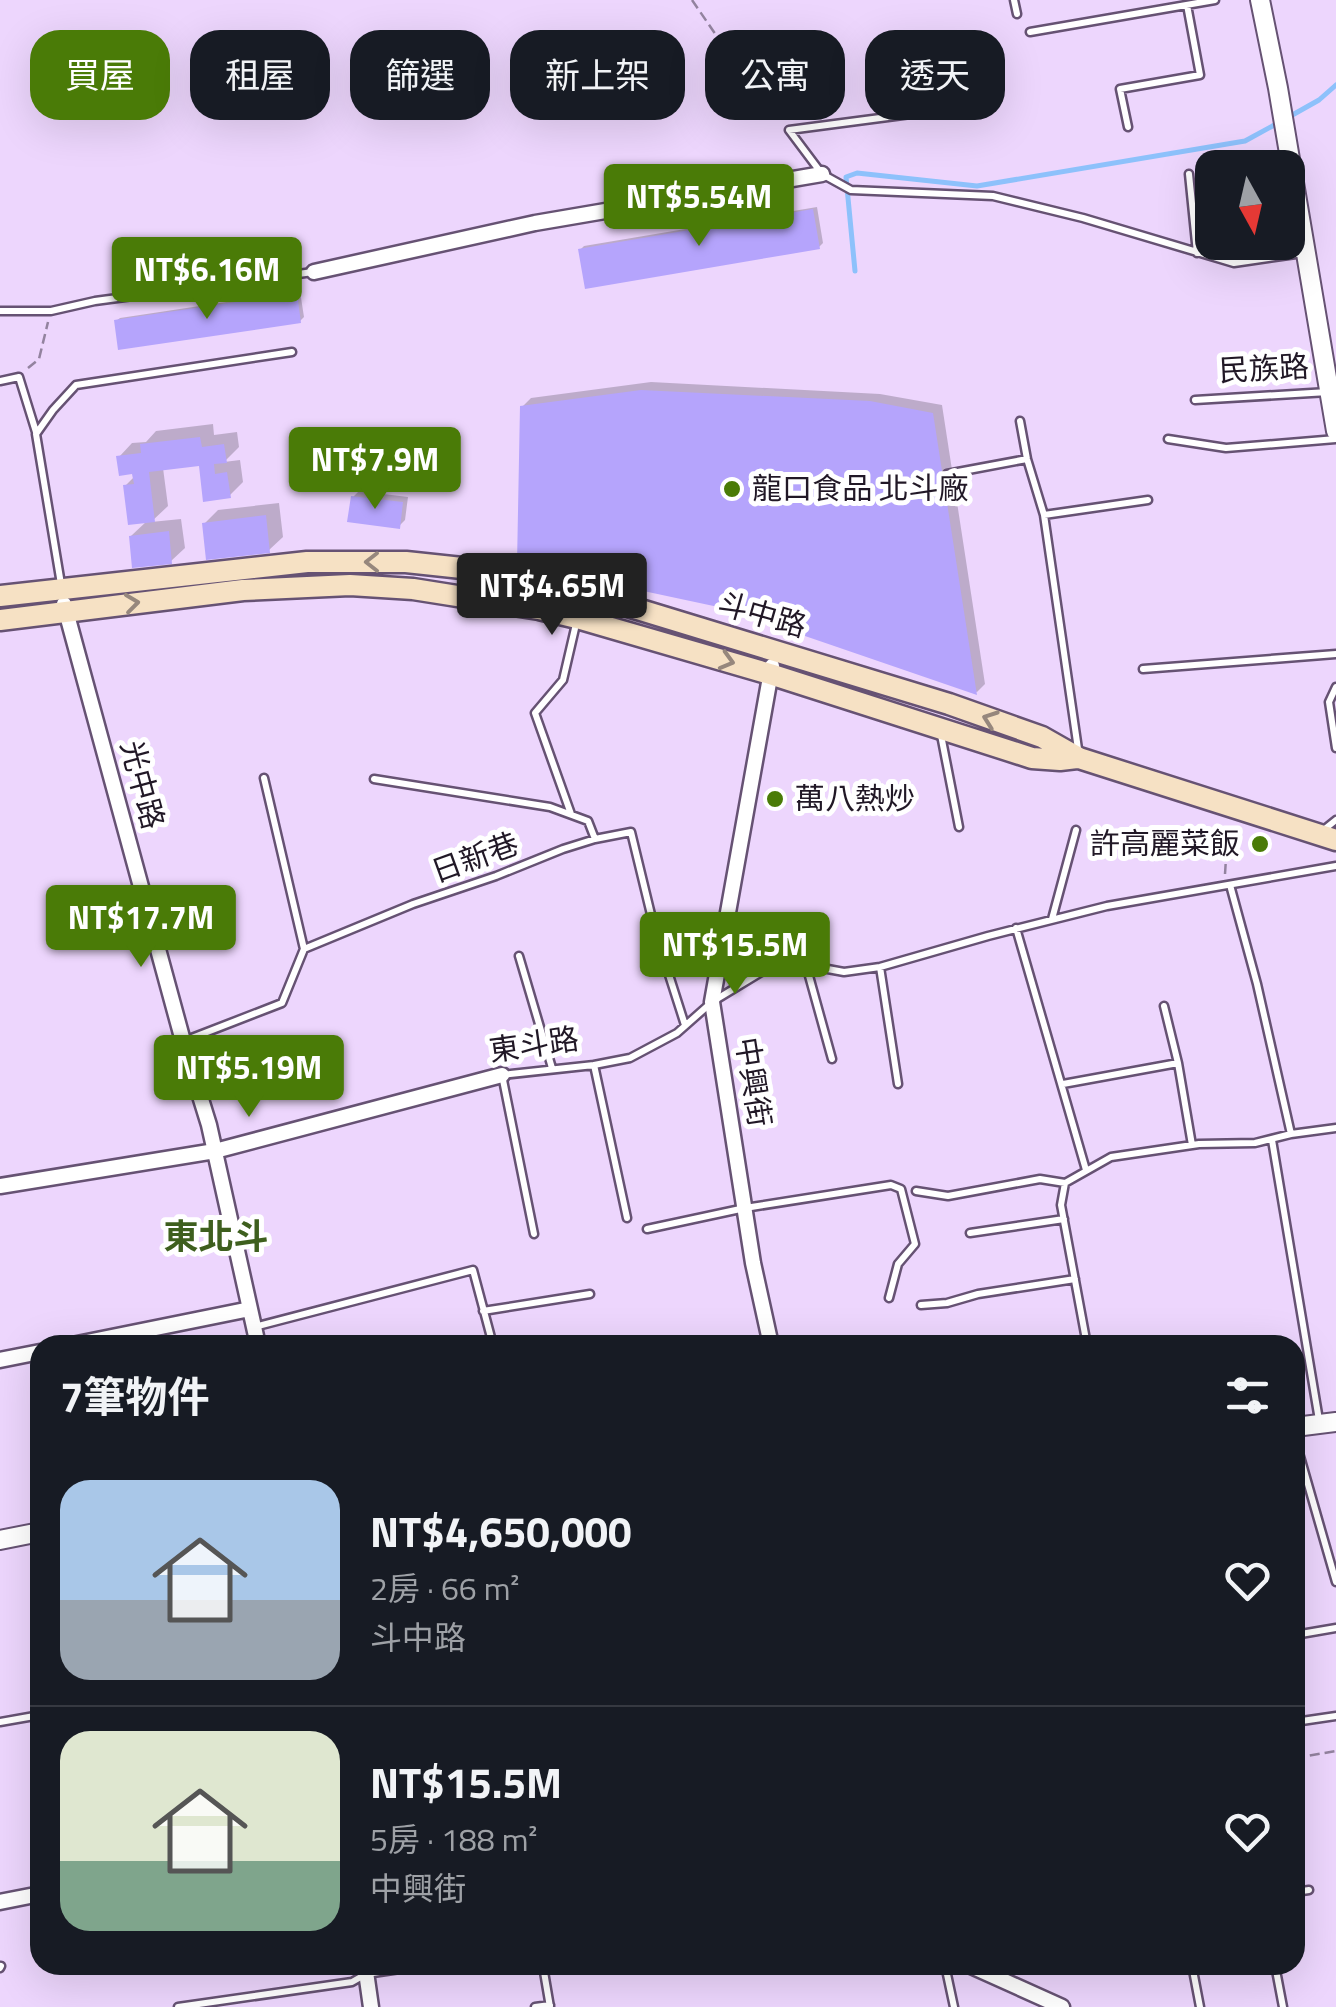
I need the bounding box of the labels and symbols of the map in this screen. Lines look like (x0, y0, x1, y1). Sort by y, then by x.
north arrow (1195, 150, 1305, 260)
pin: NT$5.54M (596, 164, 802, 249)
pin: NT$6.16M (104, 237, 310, 322)
street label: 民族路 (1218, 343, 1310, 393)
pin: NT$7.9M (283, 427, 467, 512)
place label: 龍口食品 北斗廠 (752, 465, 969, 511)
marker: 龍口食品 北斗廠 (721, 478, 743, 500)
one-way arrow (364, 551, 380, 573)
pin: NT$4.65M (449, 553, 655, 638)
street label: 斗中路 (713, 580, 812, 649)
one-way arrow (124, 593, 140, 614)
one-way arrow (718, 649, 735, 670)
one-way arrow (983, 710, 1000, 731)
street label: 光中路 (109, 735, 177, 834)
place label: 萬八熱炒 (795, 775, 915, 821)
marker: 萬八熱炒 (764, 788, 786, 810)
street label: 日新巷 (425, 820, 525, 894)
place label: 許高麗菜飯 (1090, 820, 1240, 866)
marker: 許高麗菜飯 (1249, 833, 1271, 855)
pin: NT$17.7M (38, 885, 244, 970)
pin: NT$15.5M (632, 912, 838, 997)
street label: 東斗路 (486, 1015, 582, 1073)
street label: 中興街 (724, 1034, 784, 1130)
pin: NT$5.19M (146, 1035, 352, 1120)
district label: 東北斗 (163, 1209, 269, 1263)

